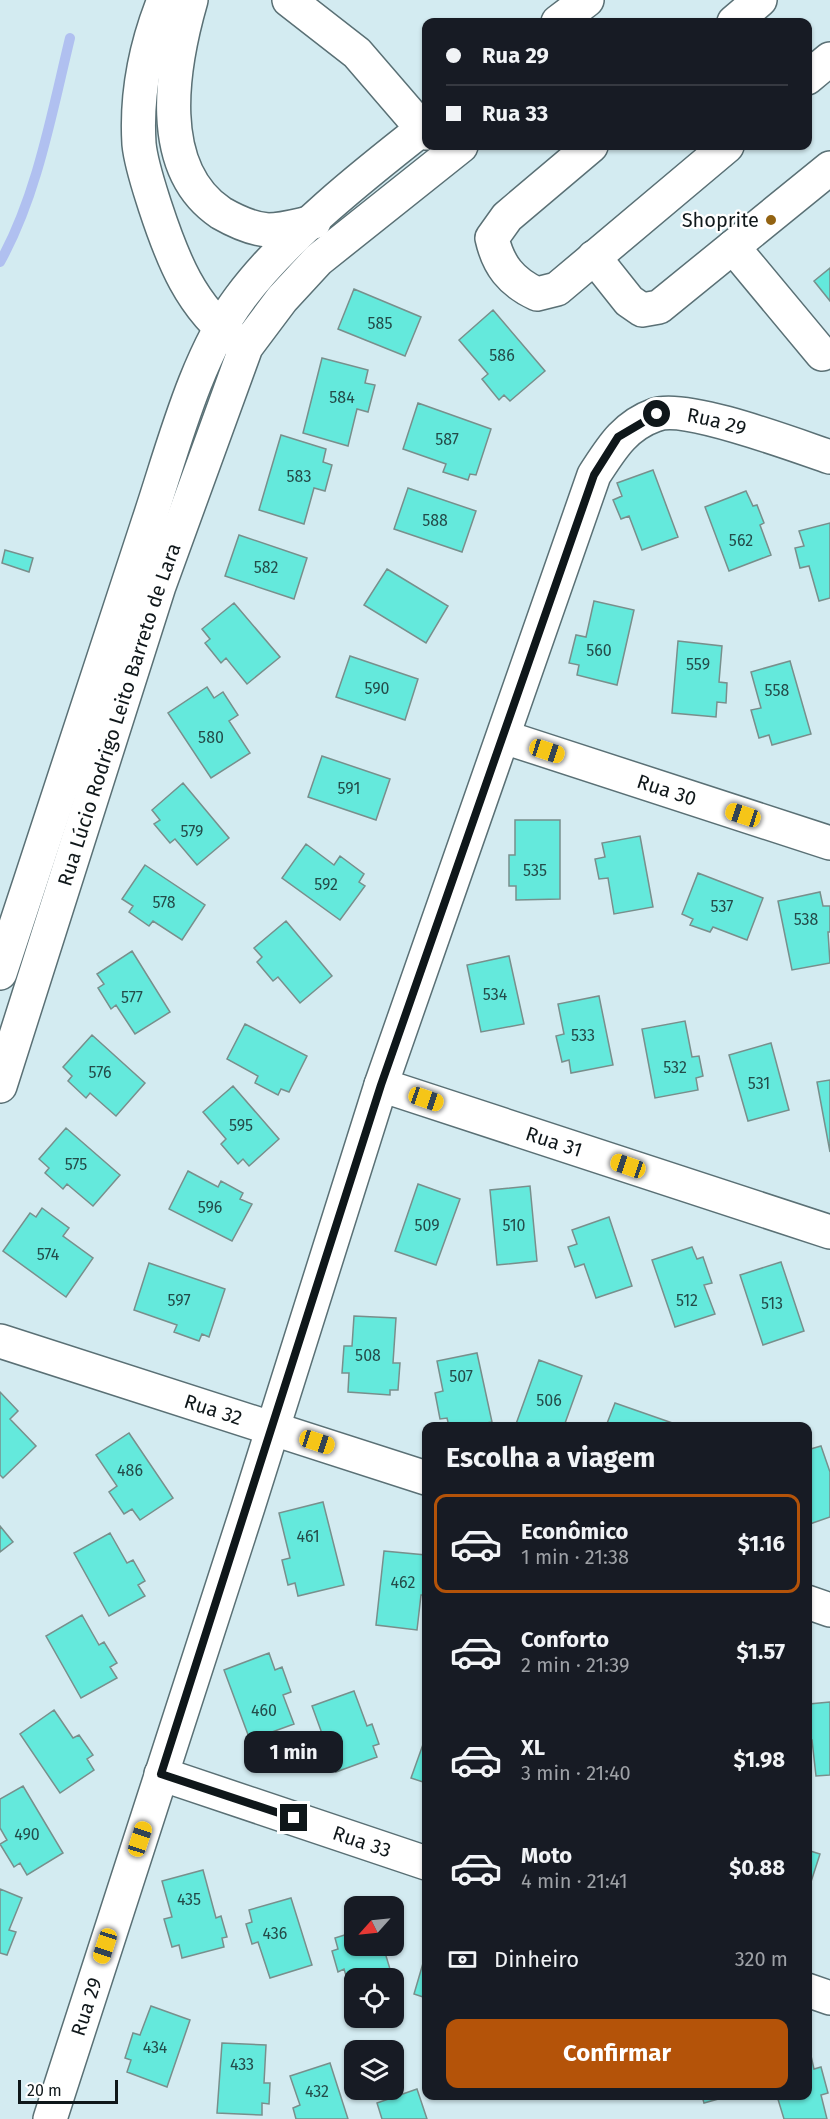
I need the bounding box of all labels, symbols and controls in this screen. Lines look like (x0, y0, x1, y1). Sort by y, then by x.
text: Rua 29 (482, 42, 549, 69)
text: Rua 33 (482, 100, 548, 127)
place label: Shoprite (682, 208, 759, 232)
marker: Shoprite (764, 213, 778, 227)
house number: 585 (368, 314, 392, 333)
house number: 586 (489, 346, 515, 365)
house number: 584 (329, 388, 355, 407)
route start (643, 400, 670, 427)
street label: Rua 29 (685, 403, 749, 440)
house number: 587 (435, 430, 459, 449)
house number: 583 (287, 467, 311, 486)
house number: 588 (422, 511, 448, 530)
house number: 562 (729, 531, 753, 550)
street label: Rua Lúcio Rodrigo Leito Barreto de Lara (52, 540, 186, 889)
house number: 582 (254, 558, 278, 577)
house number: 560 (586, 641, 612, 660)
house number: 559 (686, 655, 710, 674)
house number: 590 (364, 679, 390, 698)
house number: 558 (765, 681, 790, 700)
house number: 580 (198, 728, 224, 747)
car (527, 737, 567, 765)
street label: Rua 30 (634, 769, 699, 811)
house number: 591 (338, 779, 360, 798)
car (723, 801, 763, 829)
house number: 579 (181, 822, 203, 841)
house number: 535 (523, 861, 547, 880)
house number: 592 (314, 875, 338, 894)
house number: 578 (152, 893, 176, 912)
house number: 537 (711, 897, 733, 916)
house number: 538 (794, 910, 819, 929)
house number: 534 (483, 985, 508, 1004)
house number: 577 (121, 988, 143, 1007)
house number: 533 (571, 1026, 595, 1045)
house number: 532 (663, 1058, 687, 1077)
house number: 576 (89, 1063, 111, 1082)
house number: 531 (748, 1074, 770, 1093)
car (406, 1085, 446, 1113)
house number: 595 (229, 1116, 253, 1135)
street label: Rua 31 (523, 1121, 585, 1162)
car (608, 1152, 648, 1180)
house number: 575 (65, 1155, 87, 1174)
house number: 596 (198, 1198, 222, 1217)
house number: 509 (414, 1216, 440, 1235)
house number: 510 (502, 1216, 526, 1235)
house number: 574 (37, 1245, 60, 1264)
house number: 597 (167, 1291, 191, 1310)
house number: 512 (676, 1291, 698, 1310)
house number: 513 (761, 1294, 783, 1313)
house number: 508 (355, 1346, 381, 1365)
house number: 507 (449, 1367, 473, 1386)
street label: Rua 32 (181, 1389, 245, 1430)
house number: 506 (536, 1391, 562, 1410)
car (297, 1428, 337, 1456)
text: Escolha a viagem (446, 1442, 655, 1474)
house number: 486 (117, 1461, 143, 1480)
icon: car (449, 1517, 503, 1571)
text: Econômico (521, 1518, 628, 1545)
house number: 461 (296, 1527, 320, 1546)
text: $1.16 (738, 1530, 785, 1557)
text: 1 min · 21:38 (521, 1545, 629, 1569)
house number: 462 (391, 1573, 415, 1592)
icon: car (449, 1625, 503, 1679)
text: Conforto (521, 1626, 609, 1653)
text: $1.57 (737, 1638, 785, 1665)
text: 2 min · 21:39 (521, 1653, 629, 1677)
house number: 460 (251, 1701, 277, 1720)
callout: 1 min (244, 1731, 344, 1773)
icon: car (449, 1733, 503, 1787)
text: XL (521, 1734, 545, 1761)
text: 1 min (269, 1740, 318, 1764)
text: $1.98 (734, 1746, 785, 1773)
text: 3 min · 21:40 (521, 1761, 631, 1785)
route end (280, 1804, 307, 1831)
car (126, 1819, 154, 1859)
street label: Rua 33 (330, 1821, 394, 1862)
house number: 490 (14, 1825, 40, 1844)
icon: car (449, 1841, 503, 1895)
text: Moto (521, 1842, 572, 1869)
text: $0.88 (729, 1854, 785, 1881)
text: 4 min · 21:41 (521, 1869, 628, 1893)
house number: 435 (177, 1890, 201, 1909)
north arrow (344, 1896, 404, 1956)
map controls (344, 1896, 404, 2100)
house number: 436 (263, 1924, 287, 1943)
car (91, 1926, 119, 1966)
icon: cash (446, 1943, 479, 1976)
text: Dinheiro (494, 1946, 579, 1973)
text: 320 m (735, 1947, 788, 1971)
button: locate (344, 1968, 404, 2028)
street label: Rua 29 (66, 1974, 107, 2039)
button: Confirmar (446, 2019, 788, 2088)
house number: 434 (143, 2038, 168, 2057)
button: layers (344, 2040, 404, 2100)
house number: 433 (230, 2055, 254, 2074)
scale bar (18, 2077, 118, 2104)
text: 20 m (27, 2081, 62, 2100)
house number: 432 (305, 2082, 329, 2101)

